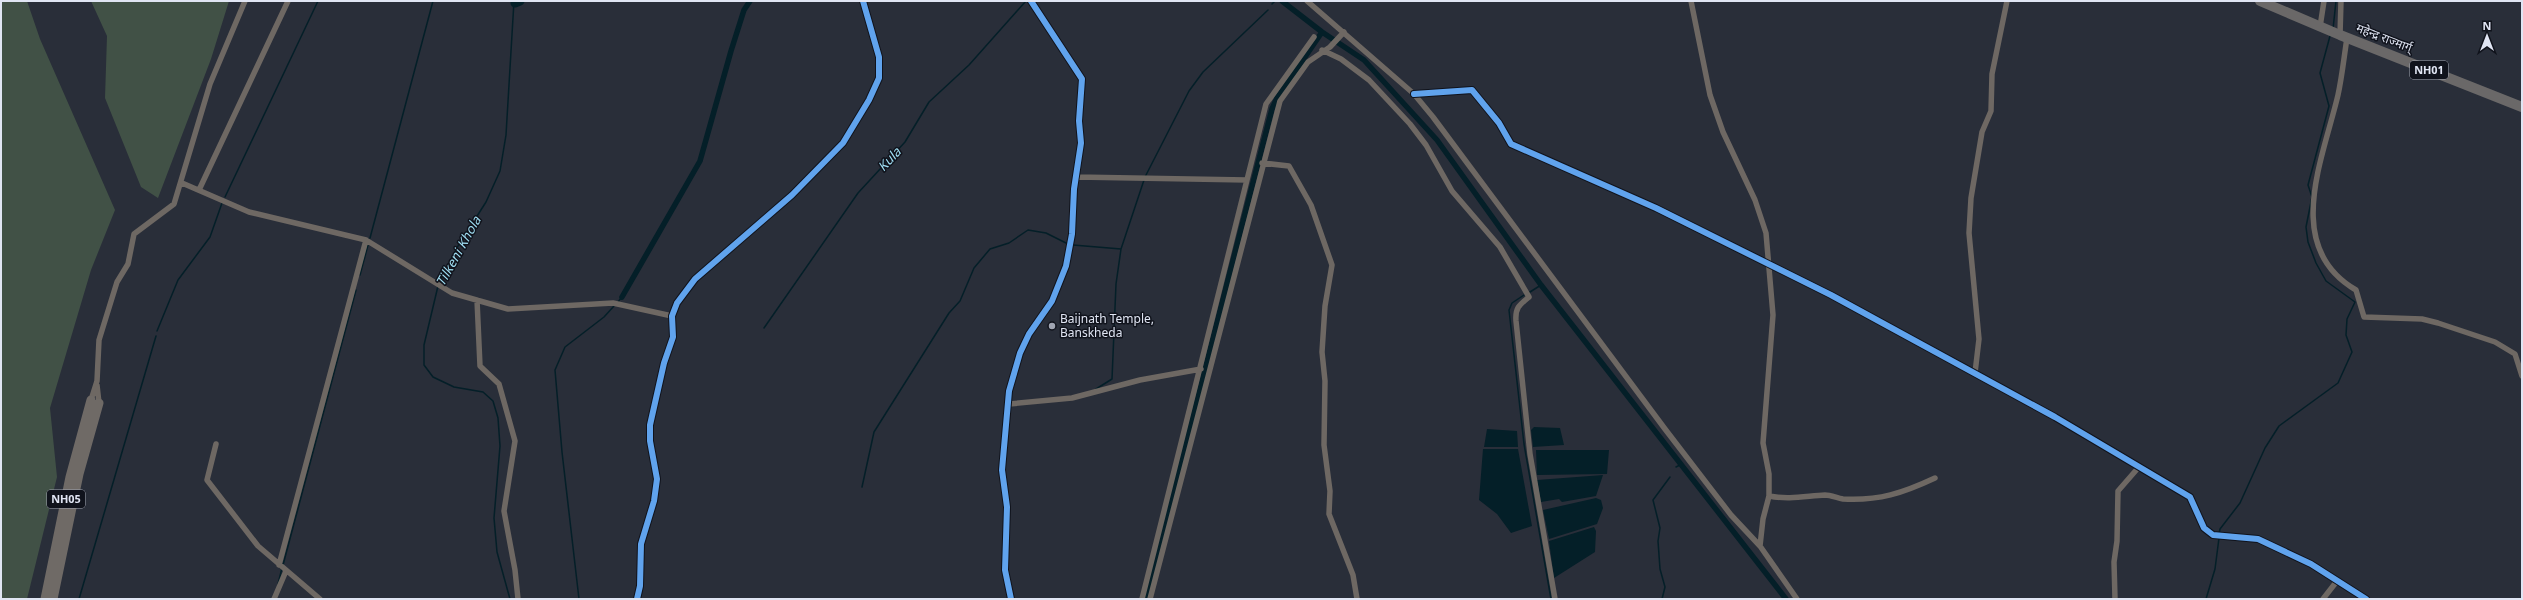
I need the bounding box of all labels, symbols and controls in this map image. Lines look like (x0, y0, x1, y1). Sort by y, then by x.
north arrow (2467, 16, 2507, 56)
street label: महेन्द्र राज्मार्ग् (2353, 20, 2416, 58)
text: N (2483, 20, 2491, 34)
road number: NH01 (2410, 61, 2448, 79)
water label: Kula (875, 144, 906, 176)
water label: Tilkeni Khola (433, 213, 486, 290)
place label: Baijnath Temple, Banskheda (1060, 312, 1154, 342)
marker: Baijnath Temple, Banskheda (1047, 321, 1057, 331)
road number: NH05 (47, 490, 85, 508)

